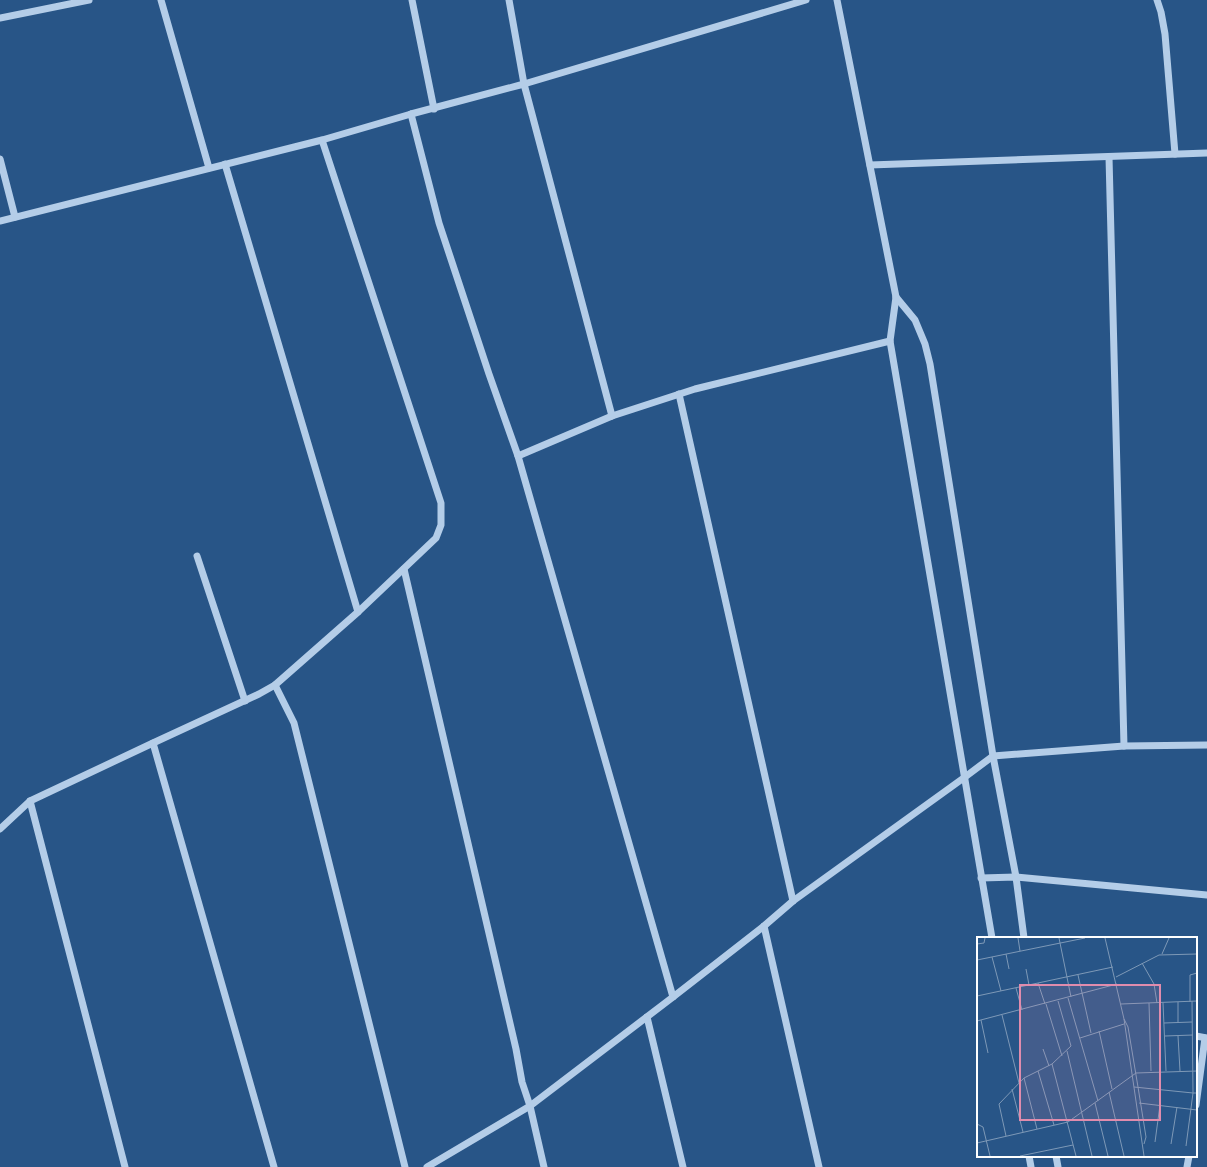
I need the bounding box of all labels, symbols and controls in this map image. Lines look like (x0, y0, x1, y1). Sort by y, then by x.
inset map (977, 937, 1197, 1157)

